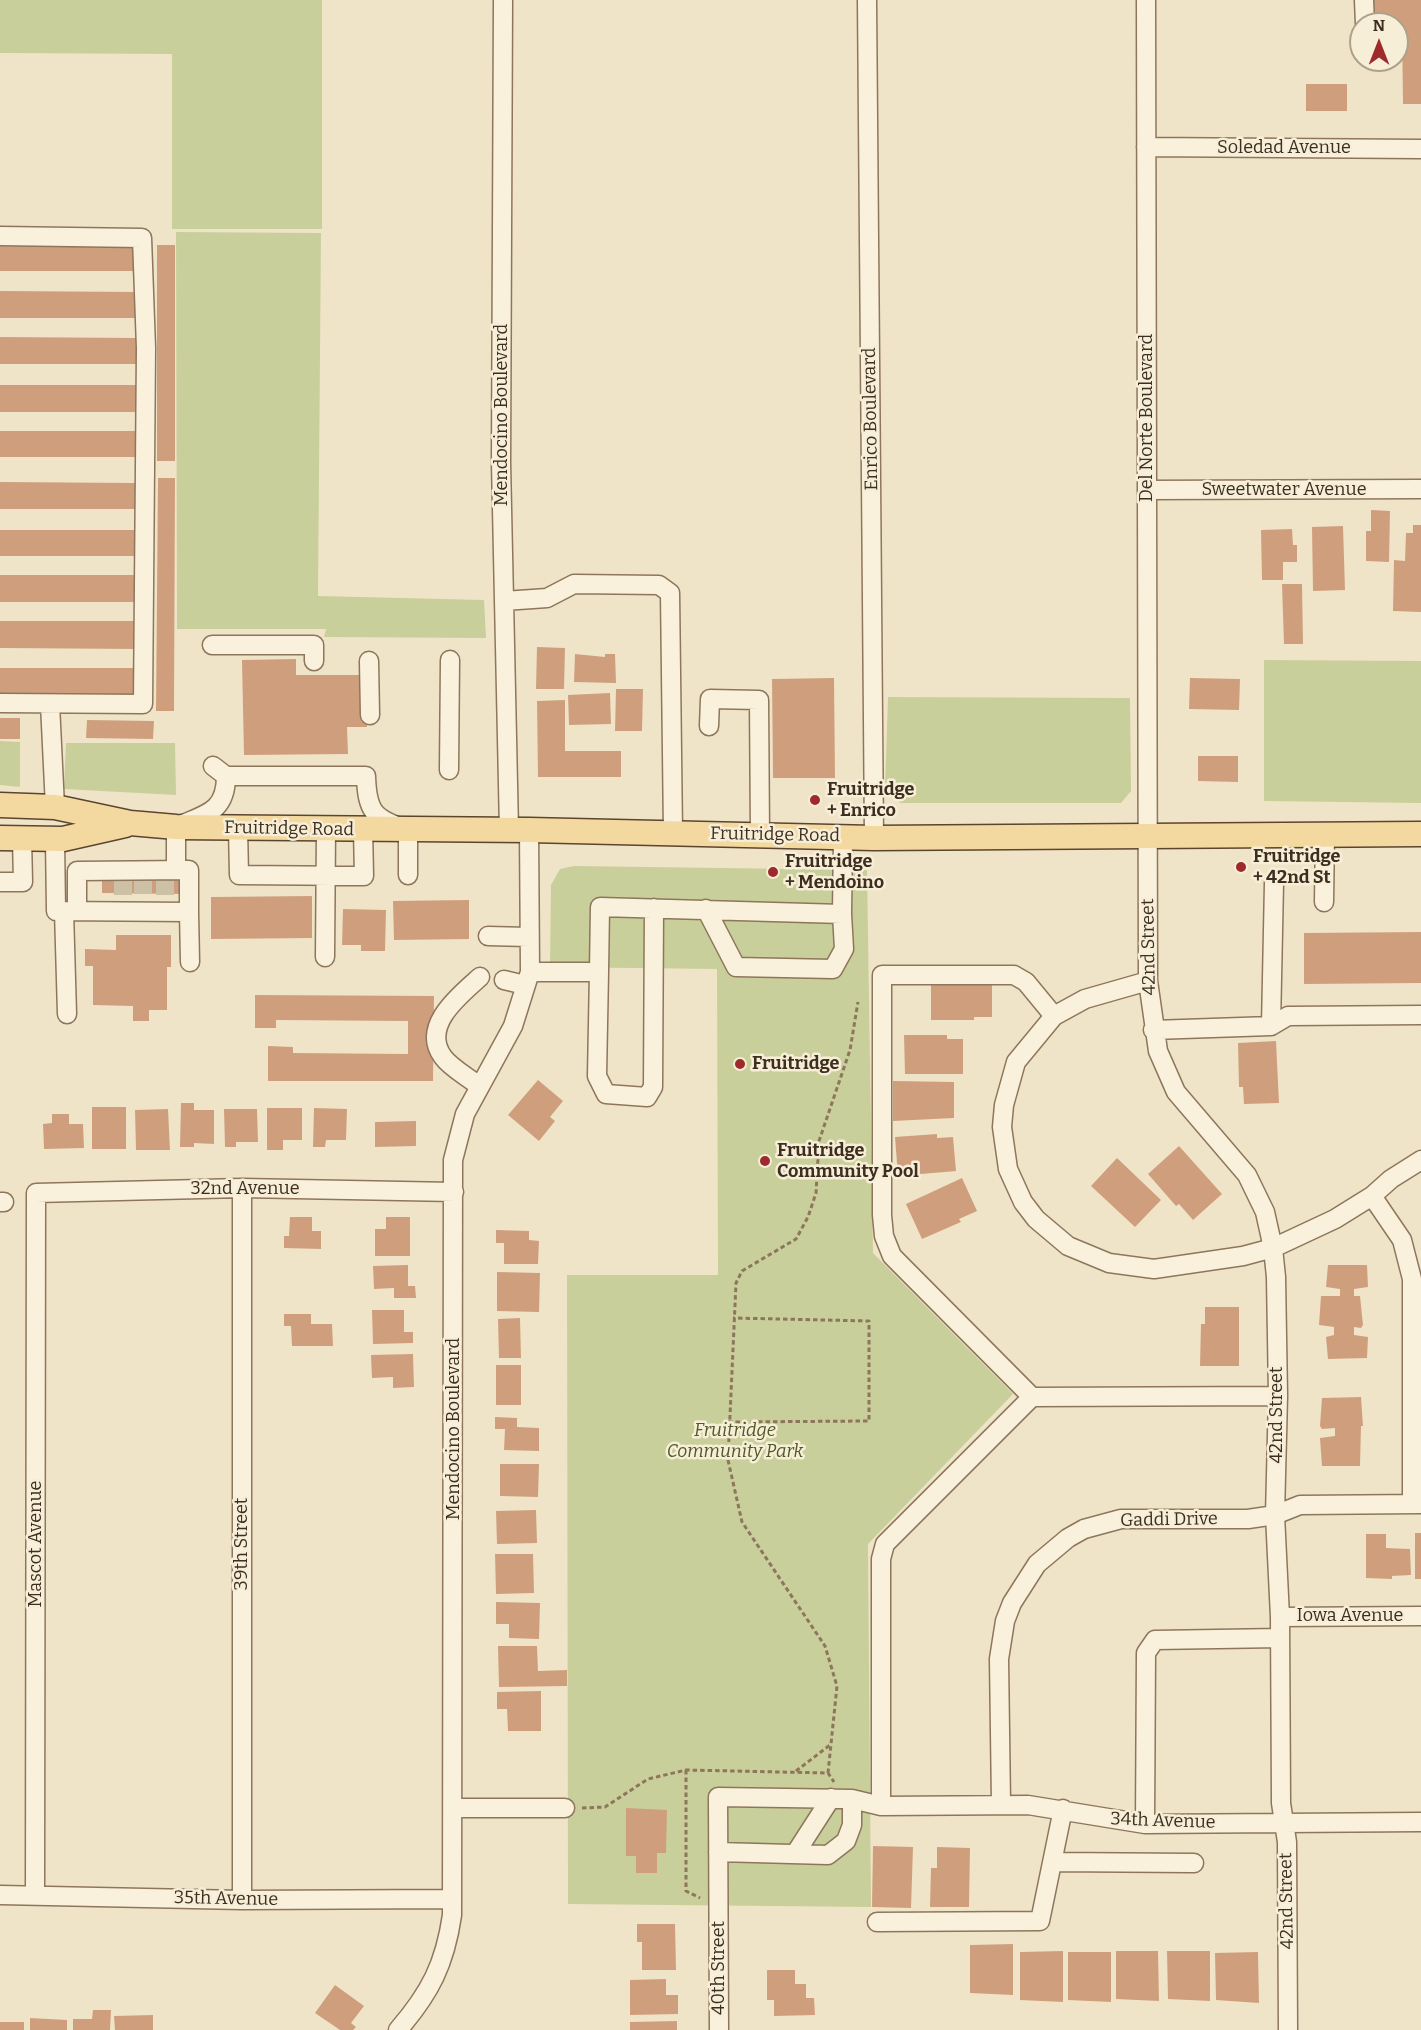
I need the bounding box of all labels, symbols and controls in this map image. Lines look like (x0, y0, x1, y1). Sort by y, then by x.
north arrow (1349, 12, 1409, 72)
text: N (1373, 16, 1385, 35)
street label: Soledad Avenue (1217, 137, 1351, 159)
street label: Mendocino Boulevard (491, 324, 513, 506)
street label: Del Norte Boulevard (1136, 334, 1158, 502)
street label: Enrico Boulevard (859, 347, 883, 491)
street label: Sweetwater Avenue (1201, 479, 1367, 501)
place label: Fruitridge + Enrico (827, 779, 914, 822)
marker: Fruitridge + Enrico (808, 793, 822, 807)
street label: Fruitridge Road (224, 817, 354, 841)
street label: Fruitridge Road (710, 823, 840, 847)
place label: Fruitridge + 42nd St (1253, 846, 1340, 888)
place label: Fruitridge + Mendoino (785, 851, 884, 894)
marker: Fruitridge + 42nd St (1234, 860, 1248, 874)
marker: Fruitridge + Mendoino (766, 865, 780, 879)
street label: 42nd Street (1137, 898, 1161, 996)
place label: Fruitridge (752, 1053, 839, 1075)
marker: Fruitridge (733, 1057, 747, 1071)
place label: Fruitridge Community Pool (777, 1140, 919, 1182)
marker: Fruitridge Community Pool (758, 1154, 772, 1168)
street label: 32nd Avenue (190, 1178, 300, 1200)
street label: Mendocino Boulevard (443, 1338, 465, 1520)
street label: 42nd Street (1266, 1367, 1288, 1463)
park label: Fruitridge Community Park (667, 1420, 803, 1462)
street label: Mascot Avenue (25, 1481, 47, 1607)
street label: 39th Street (231, 1498, 253, 1590)
street label: Gaddi Drive (1120, 1508, 1218, 1532)
street label: Iowa Avenue (1297, 1605, 1403, 1627)
street label: 34th Avenue (1110, 1808, 1216, 1834)
street label: 42nd Street (1275, 1852, 1299, 1950)
street label: 35th Avenue (174, 1887, 278, 1911)
street label: 40th Street (708, 1921, 730, 2015)

